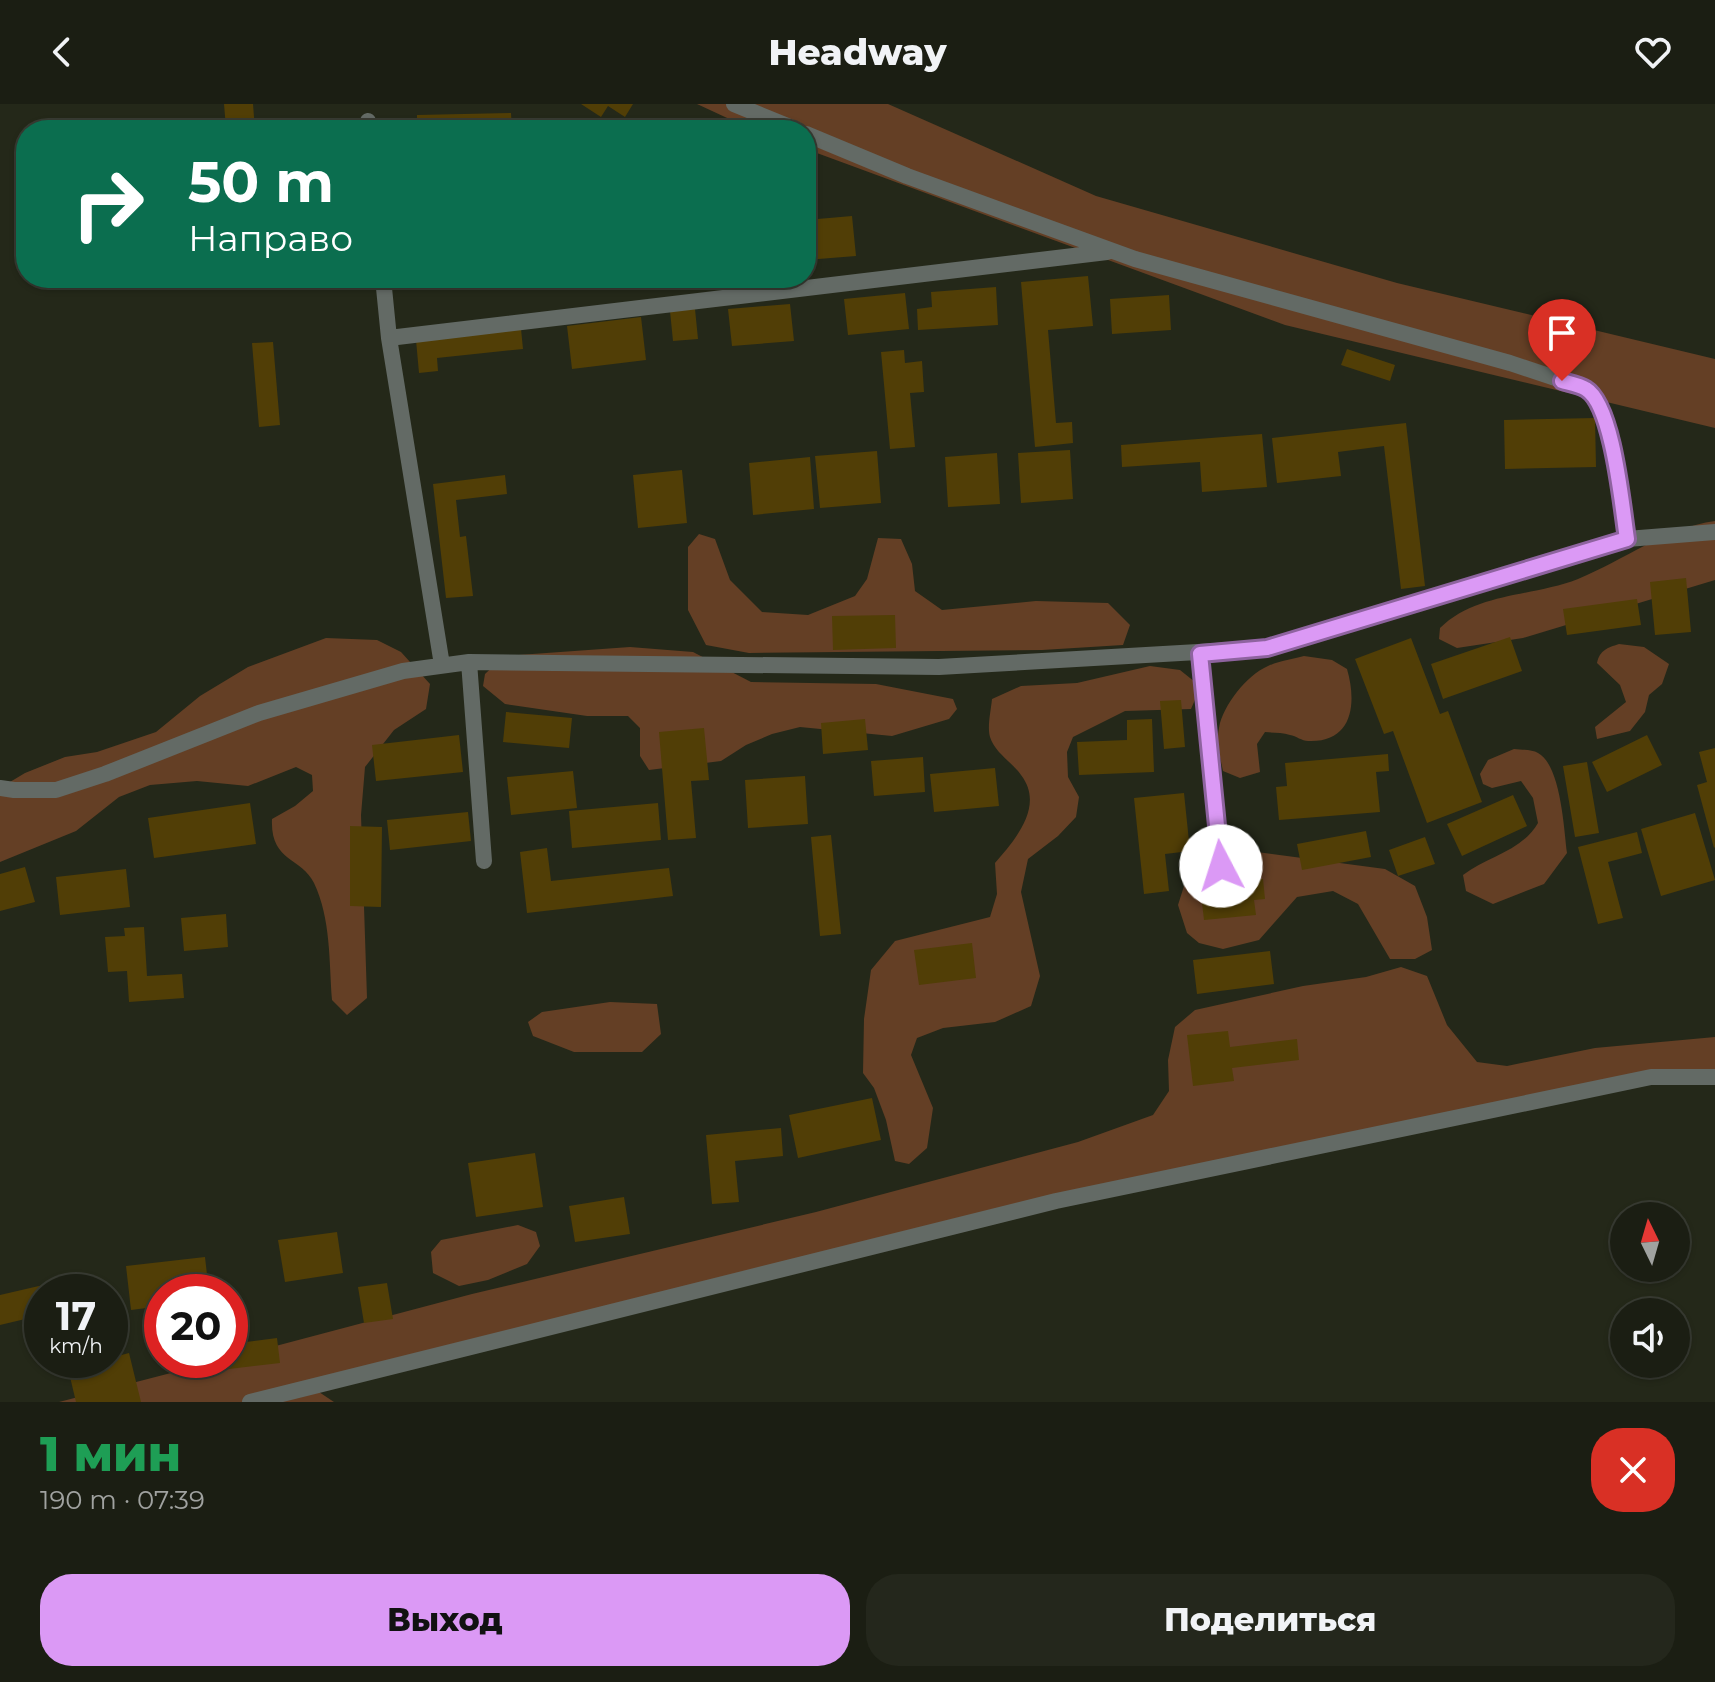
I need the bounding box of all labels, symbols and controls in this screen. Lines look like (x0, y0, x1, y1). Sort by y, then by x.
icon: back (40, 30, 84, 74)
text: Headway (769, 30, 947, 74)
icon: heart (1631, 30, 1675, 74)
text: 50 m (188, 148, 334, 216)
icon: right (56, 152, 160, 256)
text: Направо (188, 216, 353, 260)
pin (1528, 299, 1596, 381)
icon: arrive (1540, 311, 1584, 355)
position arrow (1179, 824, 1263, 908)
north arrow (1610, 1202, 1690, 1282)
map controls (1610, 1202, 1690, 1378)
speed limit sign: 20 (144, 1274, 248, 1378)
text: 17 (56, 1291, 96, 1340)
button: sound (1610, 1298, 1690, 1378)
text: km/h (49, 1334, 103, 1358)
text: 1 мин (40, 1425, 181, 1483)
button: close (1591, 1428, 1675, 1512)
text: 190 m · 07:39 (40, 1484, 205, 1516)
button: Выход (40, 1574, 850, 1666)
button: Поделиться (866, 1574, 1675, 1666)

